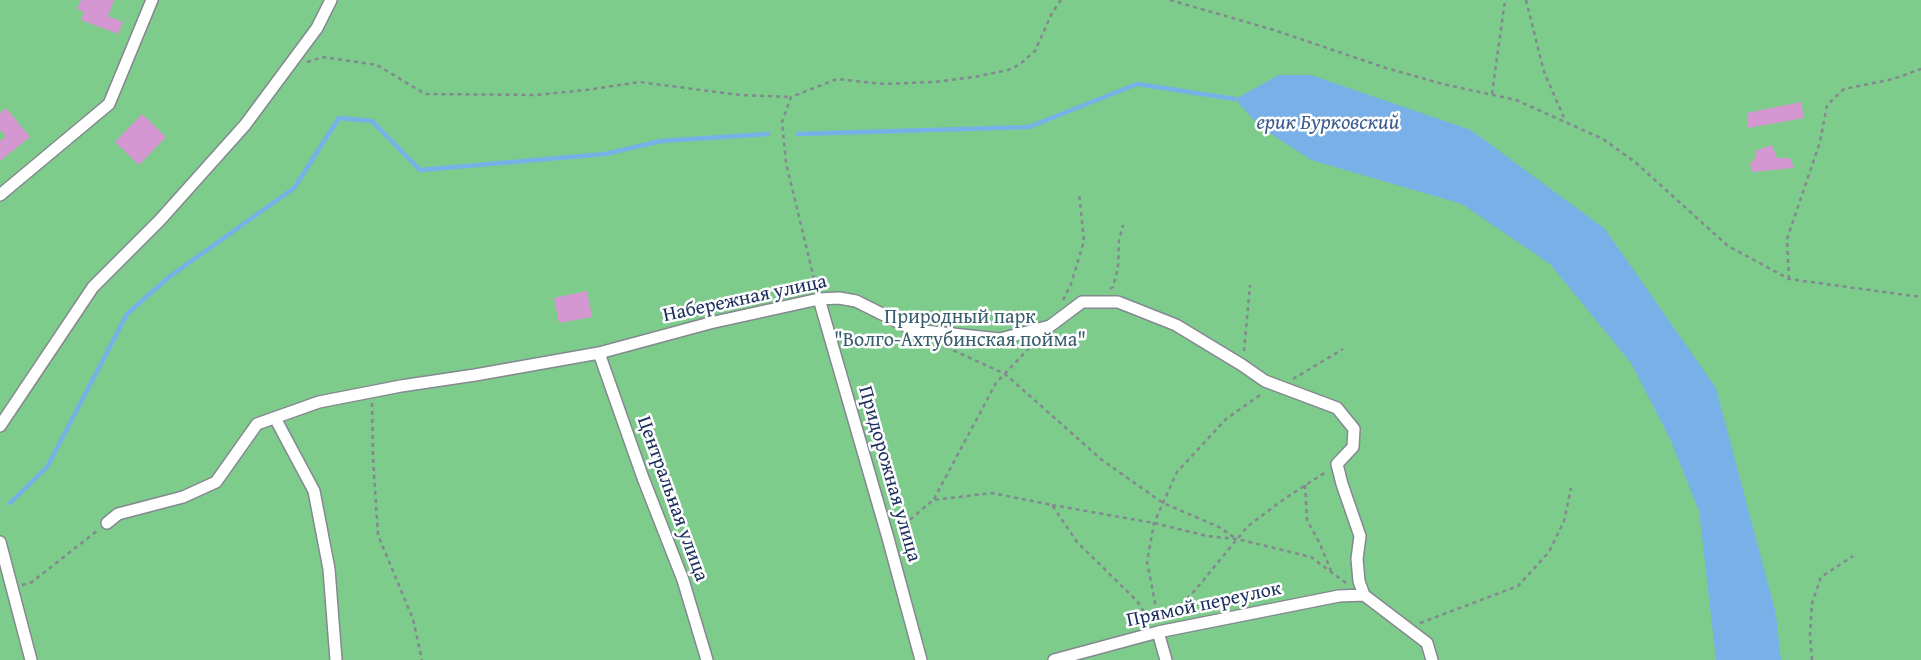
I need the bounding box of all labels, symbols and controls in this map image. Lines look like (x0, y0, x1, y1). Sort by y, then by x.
water label: ерик Бурковский (1257, 111, 1399, 137)
street label: Набережная улица (661, 270, 829, 328)
park label: Природный парк "Волго-Ахтубинская пойма" (834, 306, 1086, 353)
street label: Придорожная улица (852, 383, 926, 565)
street label: Центральная улица (631, 413, 713, 585)
street label: Прямой переулок (1125, 577, 1283, 633)

